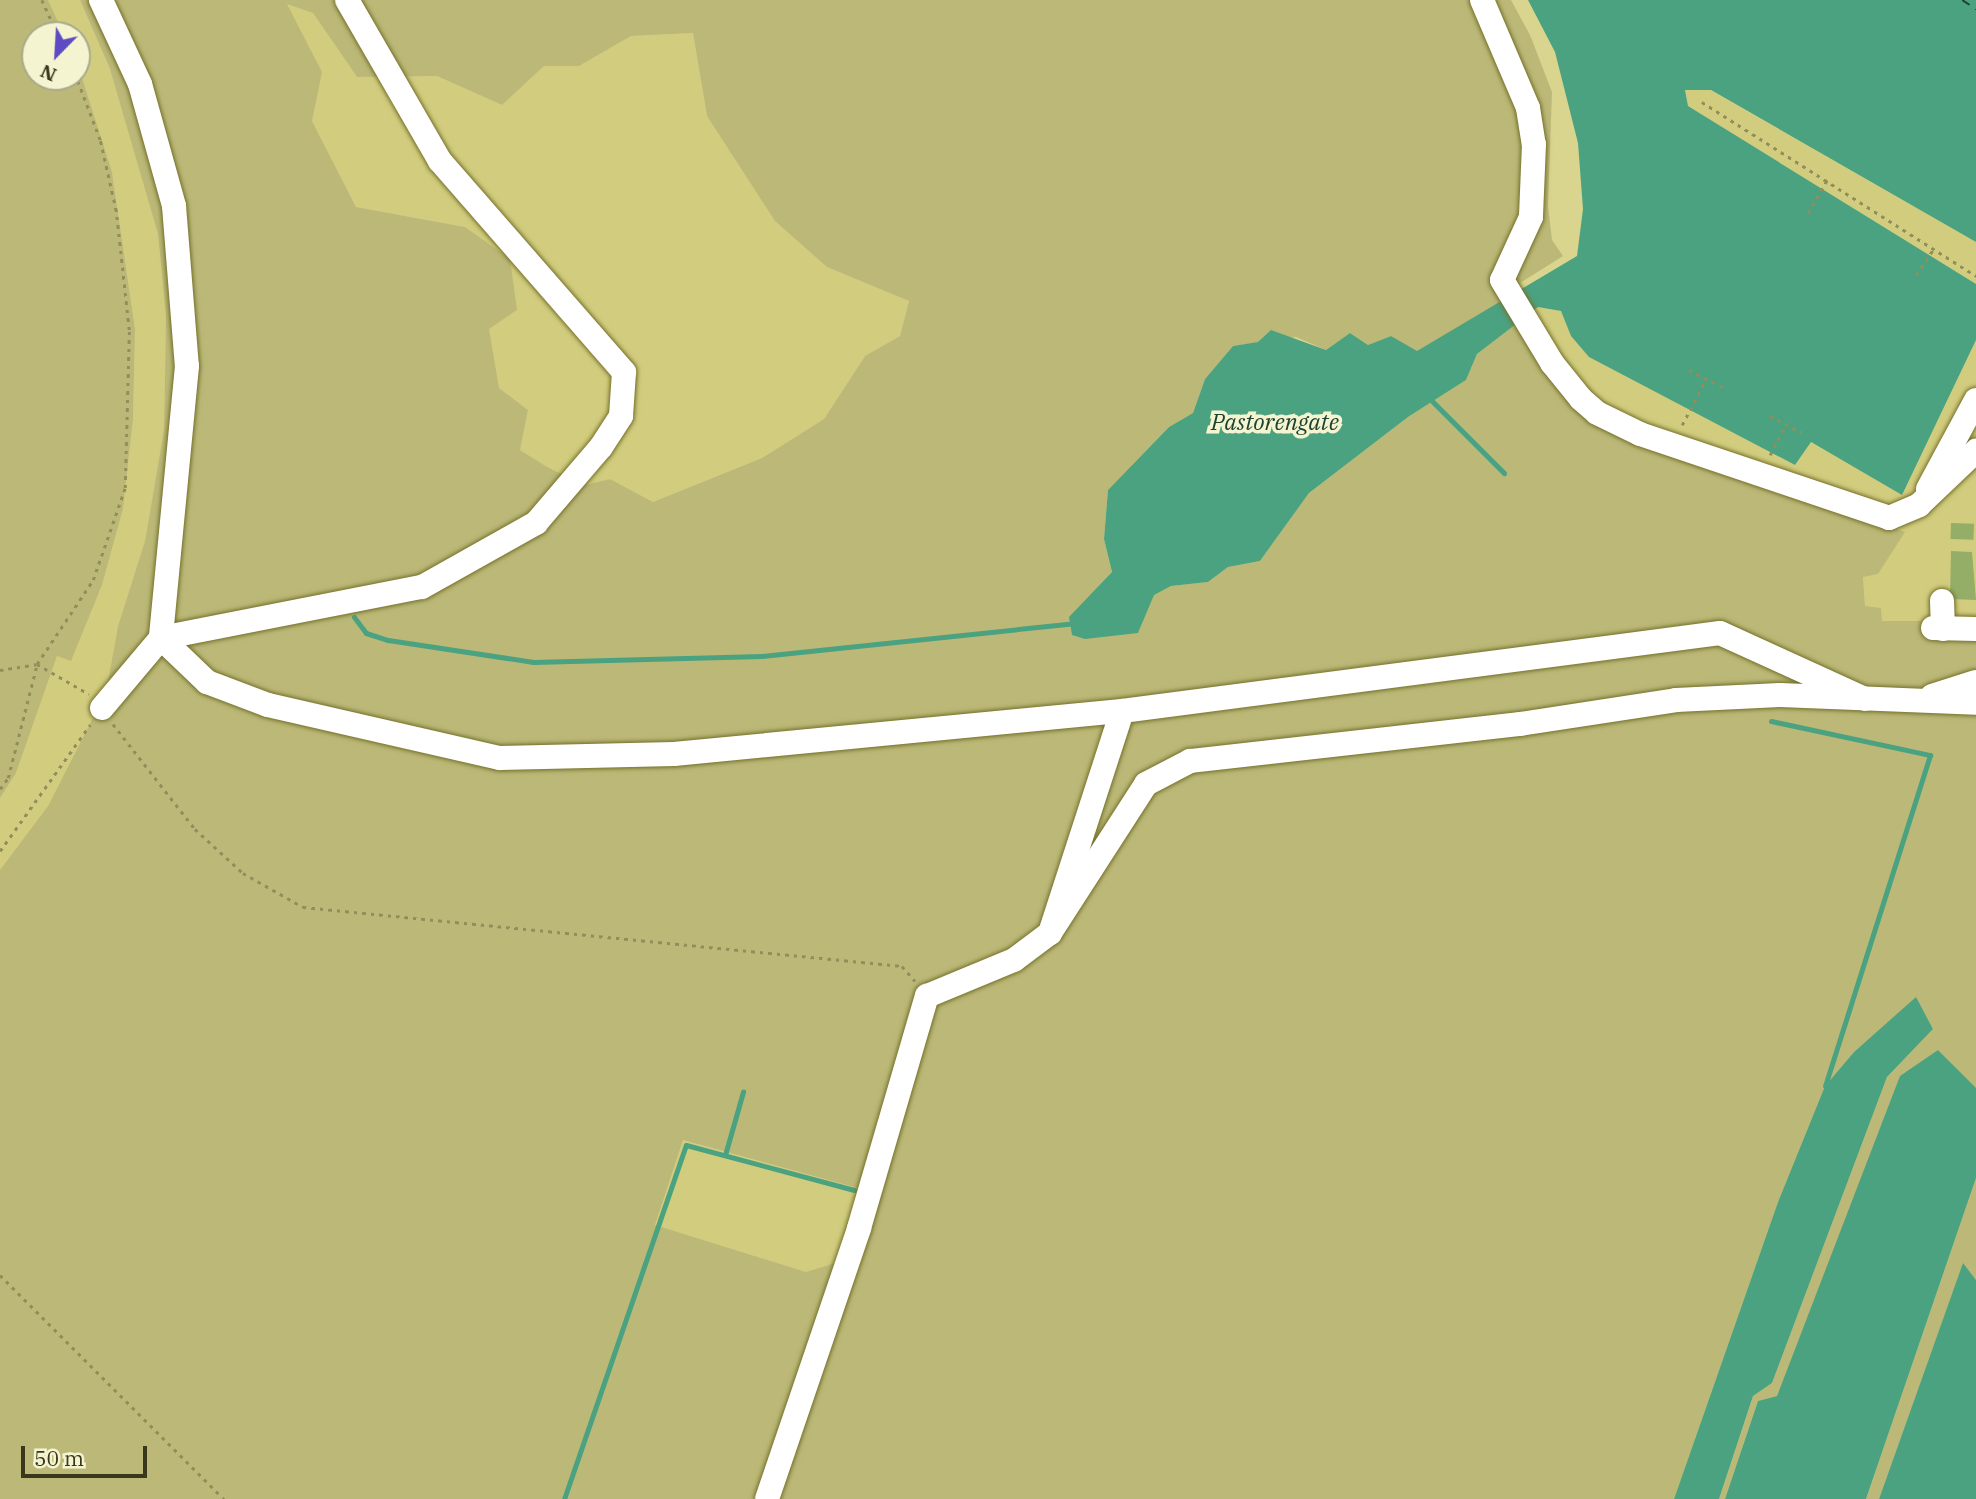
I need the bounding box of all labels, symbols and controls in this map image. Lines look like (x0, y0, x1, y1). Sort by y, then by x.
north arrow (21, 21, 91, 91)
text: N (37, 59, 60, 87)
water label: Pastorengate (1211, 407, 1339, 435)
scale bar (24, 1432, 150, 1476)
text: 50 m (34, 1444, 84, 1472)

